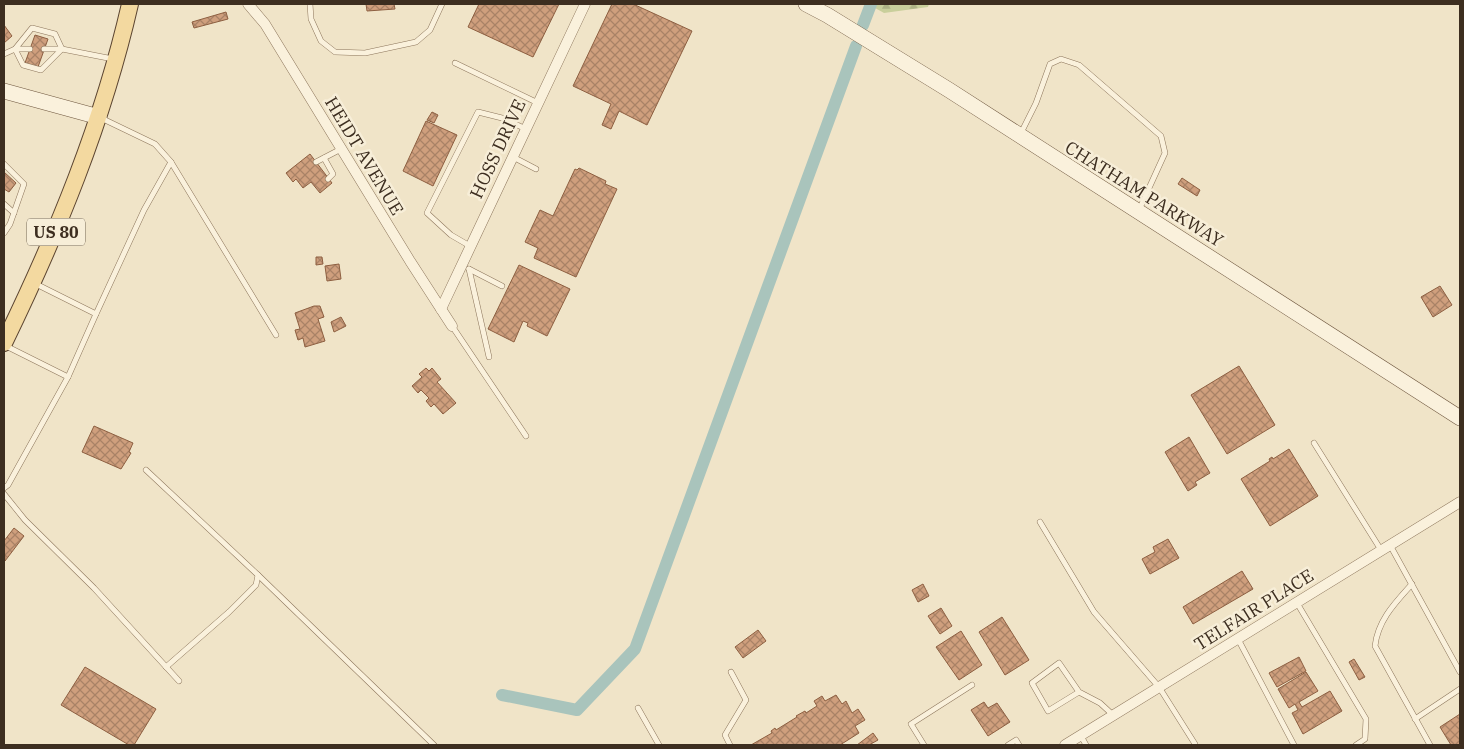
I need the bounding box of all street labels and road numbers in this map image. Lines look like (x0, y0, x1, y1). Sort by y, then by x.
street label: HEIDT AVENUE (320, 92, 409, 219)
street label: HOSS DRIVE (465, 96, 531, 202)
street label: CHATHAM PARKWAY (1061, 135, 1228, 252)
road number: US 80 (27, 218, 85, 246)
street label: TELFAIR PLACE (1190, 564, 1318, 655)

